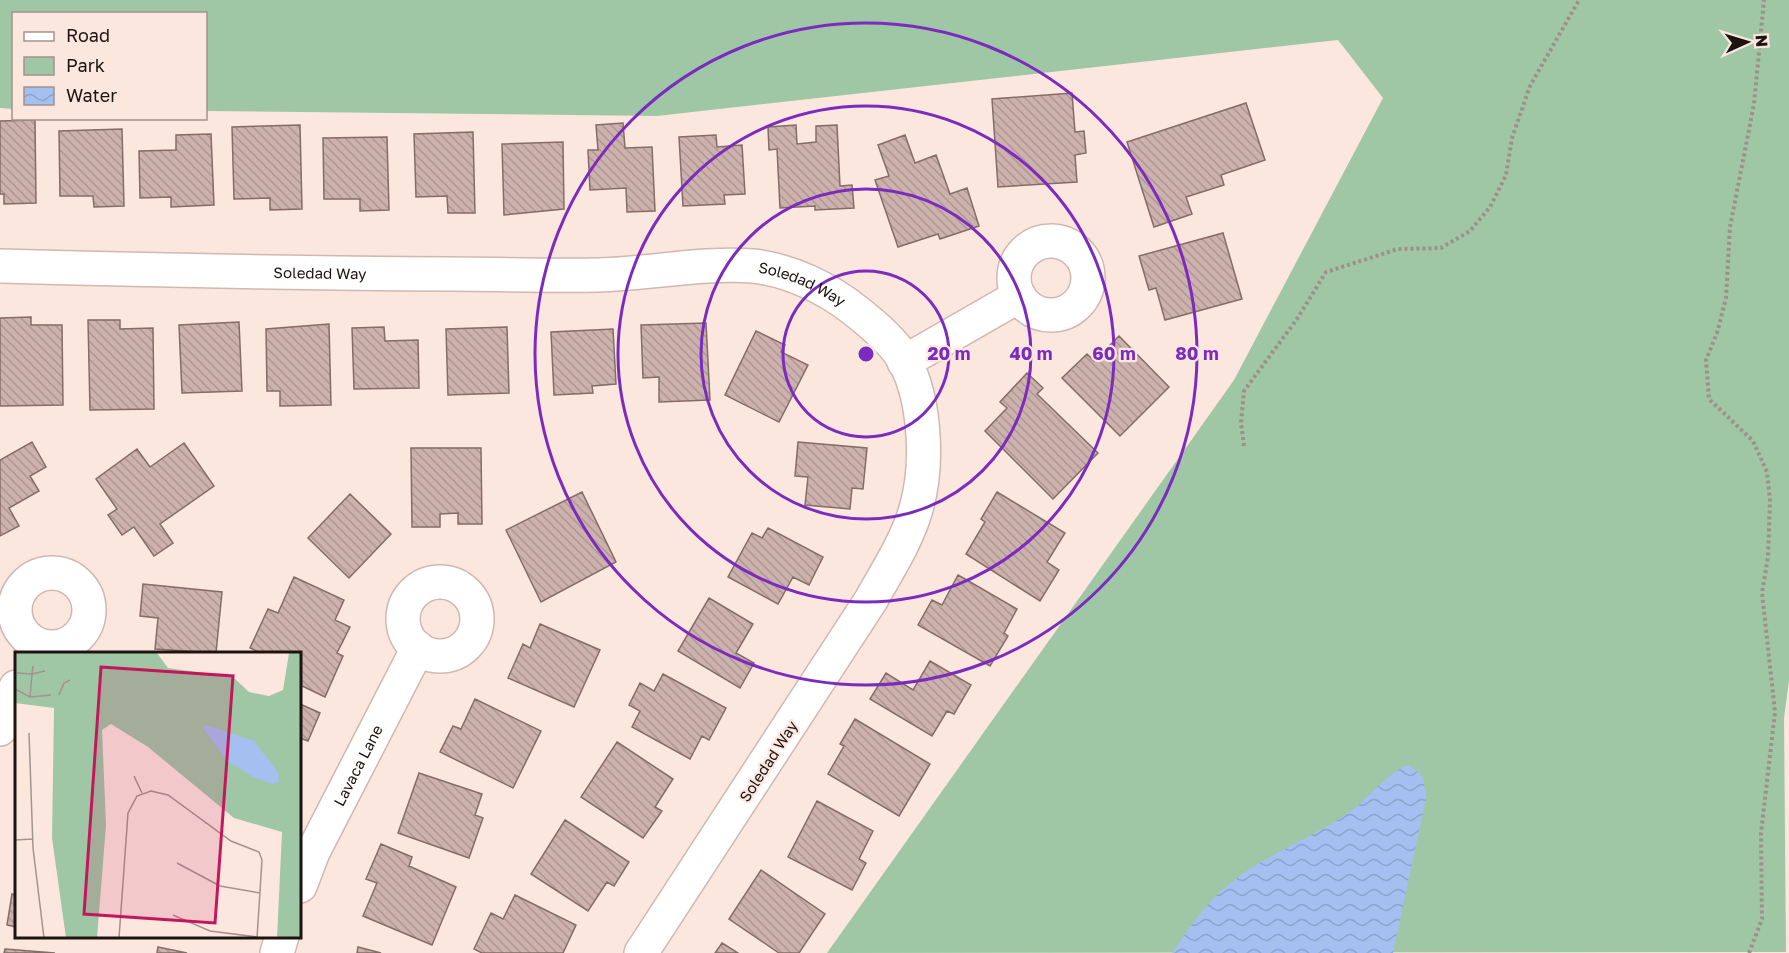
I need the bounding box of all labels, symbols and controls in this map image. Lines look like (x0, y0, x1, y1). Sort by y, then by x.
legend (12, 12, 207, 120)
north arrow (1717, 12, 1777, 72)
text: Road (66, 24, 110, 46)
text: N (1752, 34, 1772, 48)
text: Park (66, 54, 105, 76)
text: Water (66, 84, 117, 106)
street label: Soledad Way (757, 258, 850, 310)
street label: Soledad Way (273, 263, 367, 282)
text: 20 m (928, 342, 970, 364)
text: 40 m (1009, 342, 1053, 364)
text: 60 m (1092, 342, 1136, 364)
text: 80 m (1175, 342, 1219, 364)
centre of rings (856, 344, 876, 364)
inset map (15, 652, 302, 938)
street label: Soledad Way (735, 717, 801, 805)
street label: Lavaca Lane (329, 721, 386, 809)

